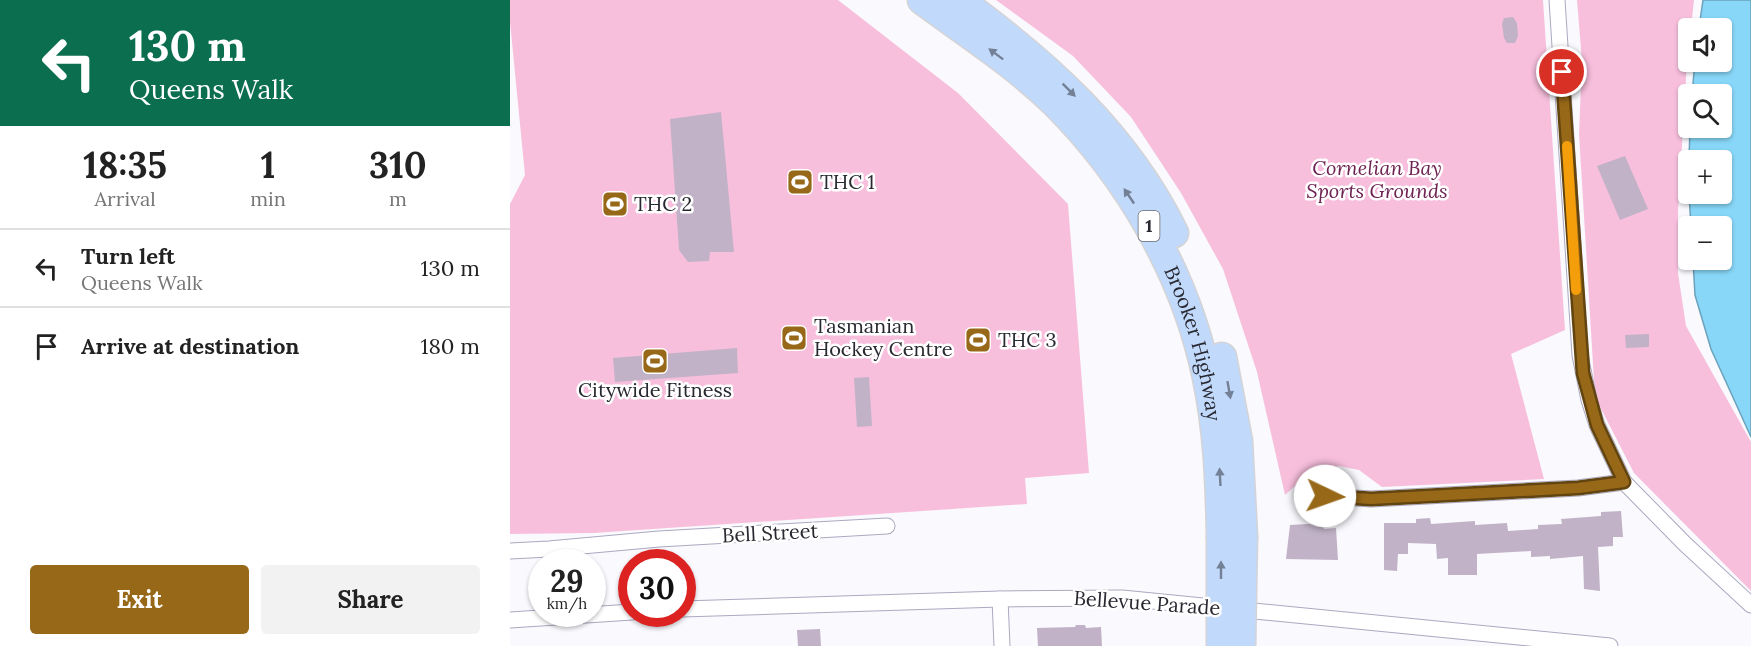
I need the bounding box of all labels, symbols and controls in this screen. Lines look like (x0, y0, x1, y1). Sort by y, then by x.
map controls (1678, 18, 1732, 270)
button: sound (1678, 18, 1732, 72)
text: 130 m (129, 19, 246, 73)
icon: left (30, 24, 108, 102)
pin (1536, 46, 1587, 97)
one-way arrow (989, 49, 1004, 61)
icon: arrive (1545, 55, 1578, 88)
text: Queens Walk (129, 72, 293, 106)
one-way arrow (1061, 83, 1075, 97)
button: search (1678, 84, 1732, 138)
text: 18:35 (83, 142, 167, 188)
text: 1 (261, 142, 275, 188)
text: 310 (369, 142, 427, 188)
button: + (1678, 150, 1732, 204)
park label: Cornelian Bay Sports Grounds (1306, 155, 1448, 203)
sports icon: THC 1 (785, 167, 815, 197)
place label: THC 1 (820, 169, 875, 194)
text: Arrival (95, 186, 156, 211)
text: min (250, 186, 286, 211)
text: m (389, 186, 407, 211)
one-way arrow (1123, 188, 1135, 204)
sports icon: THC 2 (600, 189, 630, 219)
place label: THC 2 (634, 191, 692, 216)
road number: 1 (1138, 211, 1160, 241)
button: − (1678, 216, 1732, 270)
text: Turn left (81, 242, 175, 270)
icon: left (30, 252, 63, 285)
text: 130 m (421, 254, 480, 282)
street label: Brooker Highway (1159, 262, 1227, 423)
text: Queens Walk (81, 270, 203, 295)
place label: Tasmanian Hockey Centre (814, 313, 953, 361)
sports icon: Tasmanian Hockey Centre (779, 323, 809, 353)
sports icon: THC 3 (963, 325, 993, 355)
place label: THC 3 (998, 327, 1057, 352)
icon: arrive (30, 330, 63, 363)
text: Arrive at destination (81, 332, 299, 360)
text: 180 m (421, 332, 480, 360)
sports icon: Citywide Fitness (640, 346, 670, 376)
place label: Citywide Fitness (578, 377, 732, 402)
one-way arrow (1225, 381, 1234, 400)
position arrow (1293, 464, 1357, 528)
one-way arrow (1215, 468, 1224, 487)
street label: Bell Street (721, 517, 819, 547)
speed limit sign: 30 (618, 549, 696, 627)
one-way arrow (1216, 560, 1226, 579)
text: 29 (550, 562, 584, 600)
button: Exit (30, 565, 249, 634)
button: Share (261, 565, 480, 634)
street label: Bellevue Parade (1073, 585, 1221, 620)
text: km/h (547, 594, 587, 613)

